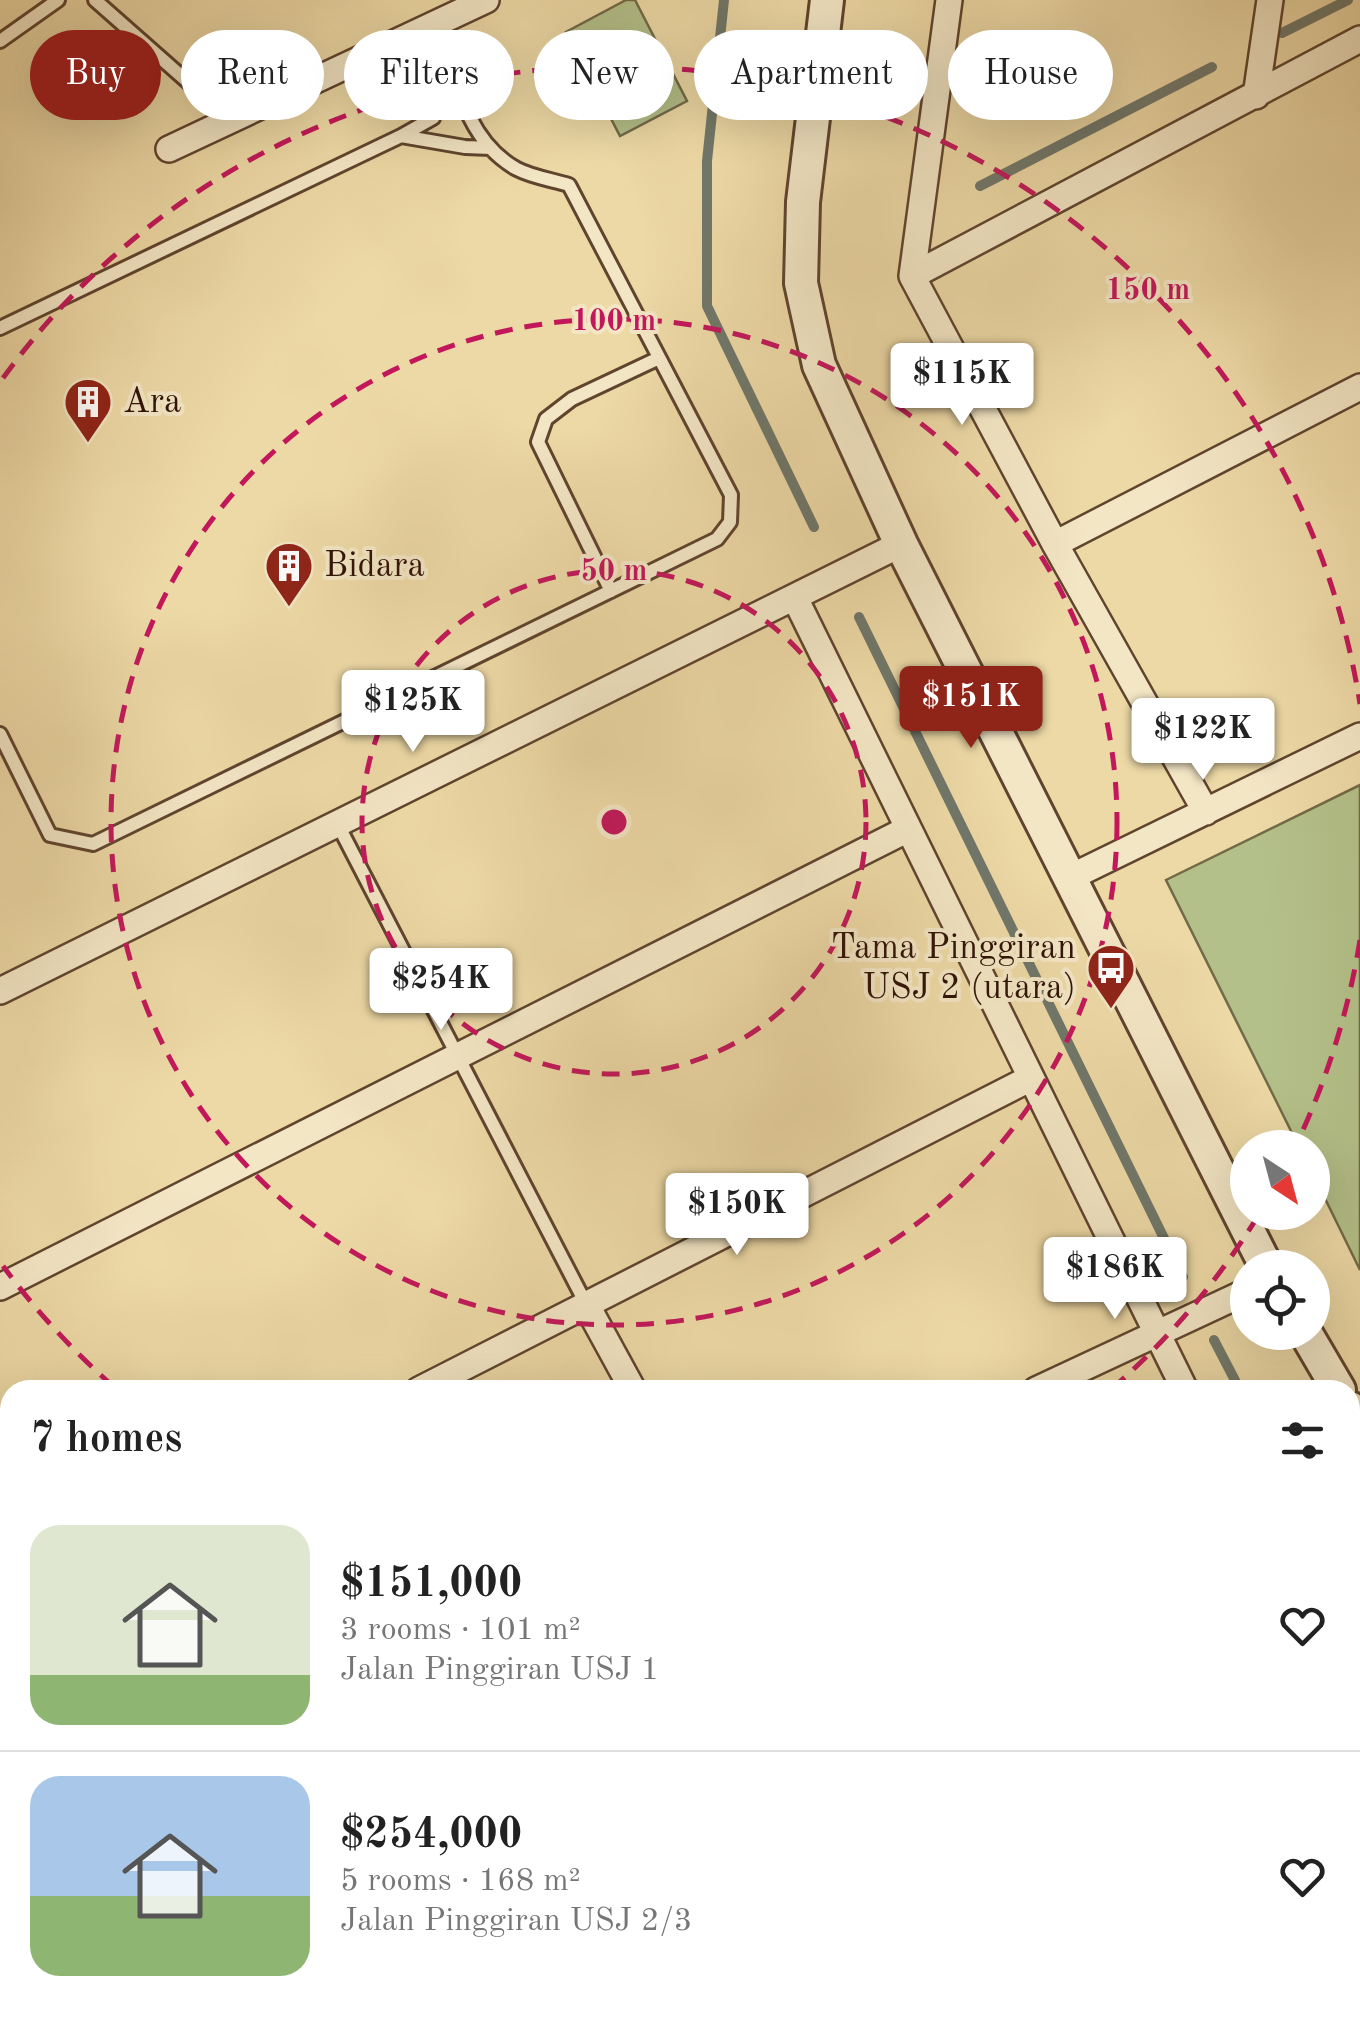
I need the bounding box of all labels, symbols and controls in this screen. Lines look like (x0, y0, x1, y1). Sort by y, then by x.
chip: Buy (30, 30, 161, 120)
chip: Rent (181, 30, 324, 120)
chip: Filters (344, 30, 514, 120)
chip: New (534, 30, 674, 120)
chip: Apartment (694, 30, 928, 120)
chip: House (948, 30, 1113, 120)
text: 150 m (1106, 276, 1190, 306)
text: 100 m (572, 307, 656, 337)
pin: $115K (892, 343, 1032, 428)
text: $115K (913, 359, 1011, 391)
building icon: Ara (62, 376, 114, 444)
place label: Ara (123, 385, 181, 420)
building icon: Bidara (263, 540, 315, 608)
place label: Bidara (324, 549, 425, 584)
text: 50 m (580, 557, 648, 587)
pin: $151K (901, 666, 1041, 751)
pin: $125K (343, 670, 483, 755)
text: $151K (922, 682, 1020, 714)
text: $125K (364, 686, 462, 718)
pin: $122K (1133, 698, 1273, 783)
text: $122K (1154, 714, 1252, 746)
centre of rings (596, 804, 632, 840)
place label: Tama Pinggiran USJ 2 (utara) (831, 931, 1076, 1006)
bus stop icon: Tama Pinggiran USJ 2 (utara) (1085, 942, 1137, 1010)
pin: $254K (371, 948, 511, 1033)
text: $254K (392, 964, 490, 996)
north arrow (1230, 1130, 1330, 1230)
map controls (1230, 1130, 1330, 1350)
pin: $150K (667, 1173, 807, 1258)
text: $150K (688, 1189, 786, 1221)
pin: $186K (1045, 1237, 1185, 1322)
button: locate (1230, 1250, 1330, 1350)
text: $186K (1066, 1253, 1164, 1285)
icon: filters (1275, 1413, 1330, 1468)
text: 7 homes (30, 1419, 182, 1461)
text: $151,000 (340, 1564, 522, 1606)
icon: home (110, 1565, 230, 1685)
icon: heart (1275, 1598, 1330, 1653)
text: 3 rooms · 101 m² (340, 1615, 581, 1647)
text: Jalan Pinggiran USJ 1 (340, 1655, 659, 1687)
text: $254,000 (340, 1815, 522, 1857)
icon: home (110, 1816, 230, 1936)
icon: heart (1275, 1849, 1330, 1904)
text: 5 rooms · 168 m² (340, 1866, 581, 1898)
text: Jalan Pinggiran USJ 2/3 (340, 1906, 692, 1938)

